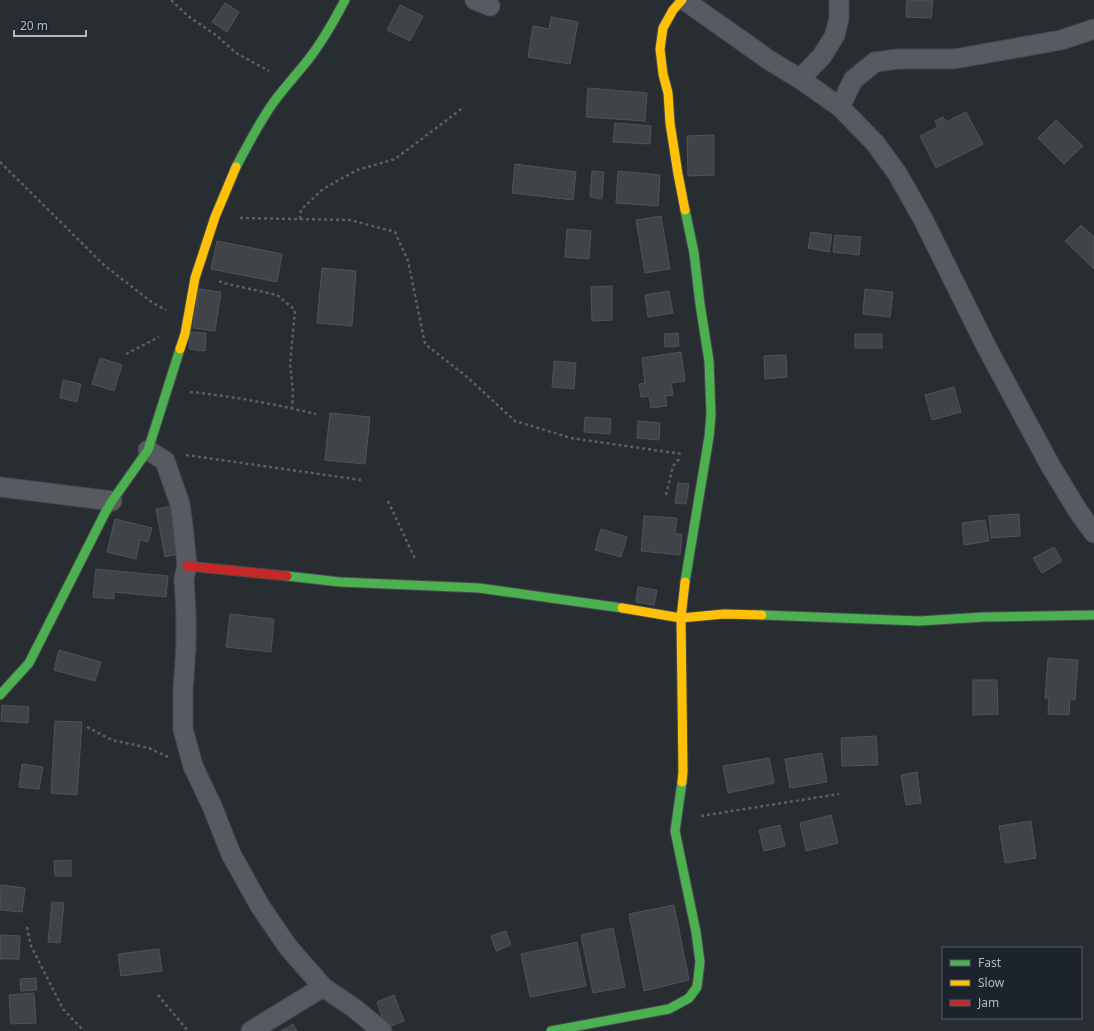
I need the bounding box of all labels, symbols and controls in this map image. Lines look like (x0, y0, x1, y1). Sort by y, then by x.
scale bar (14, 12, 86, 38)
text: 20 m (20, 17, 48, 34)
legend (942, 947, 1082, 1019)
text: Fast (978, 954, 1002, 971)
text: Slow (978, 974, 1005, 991)
text: Jam (977, 994, 999, 1011)

